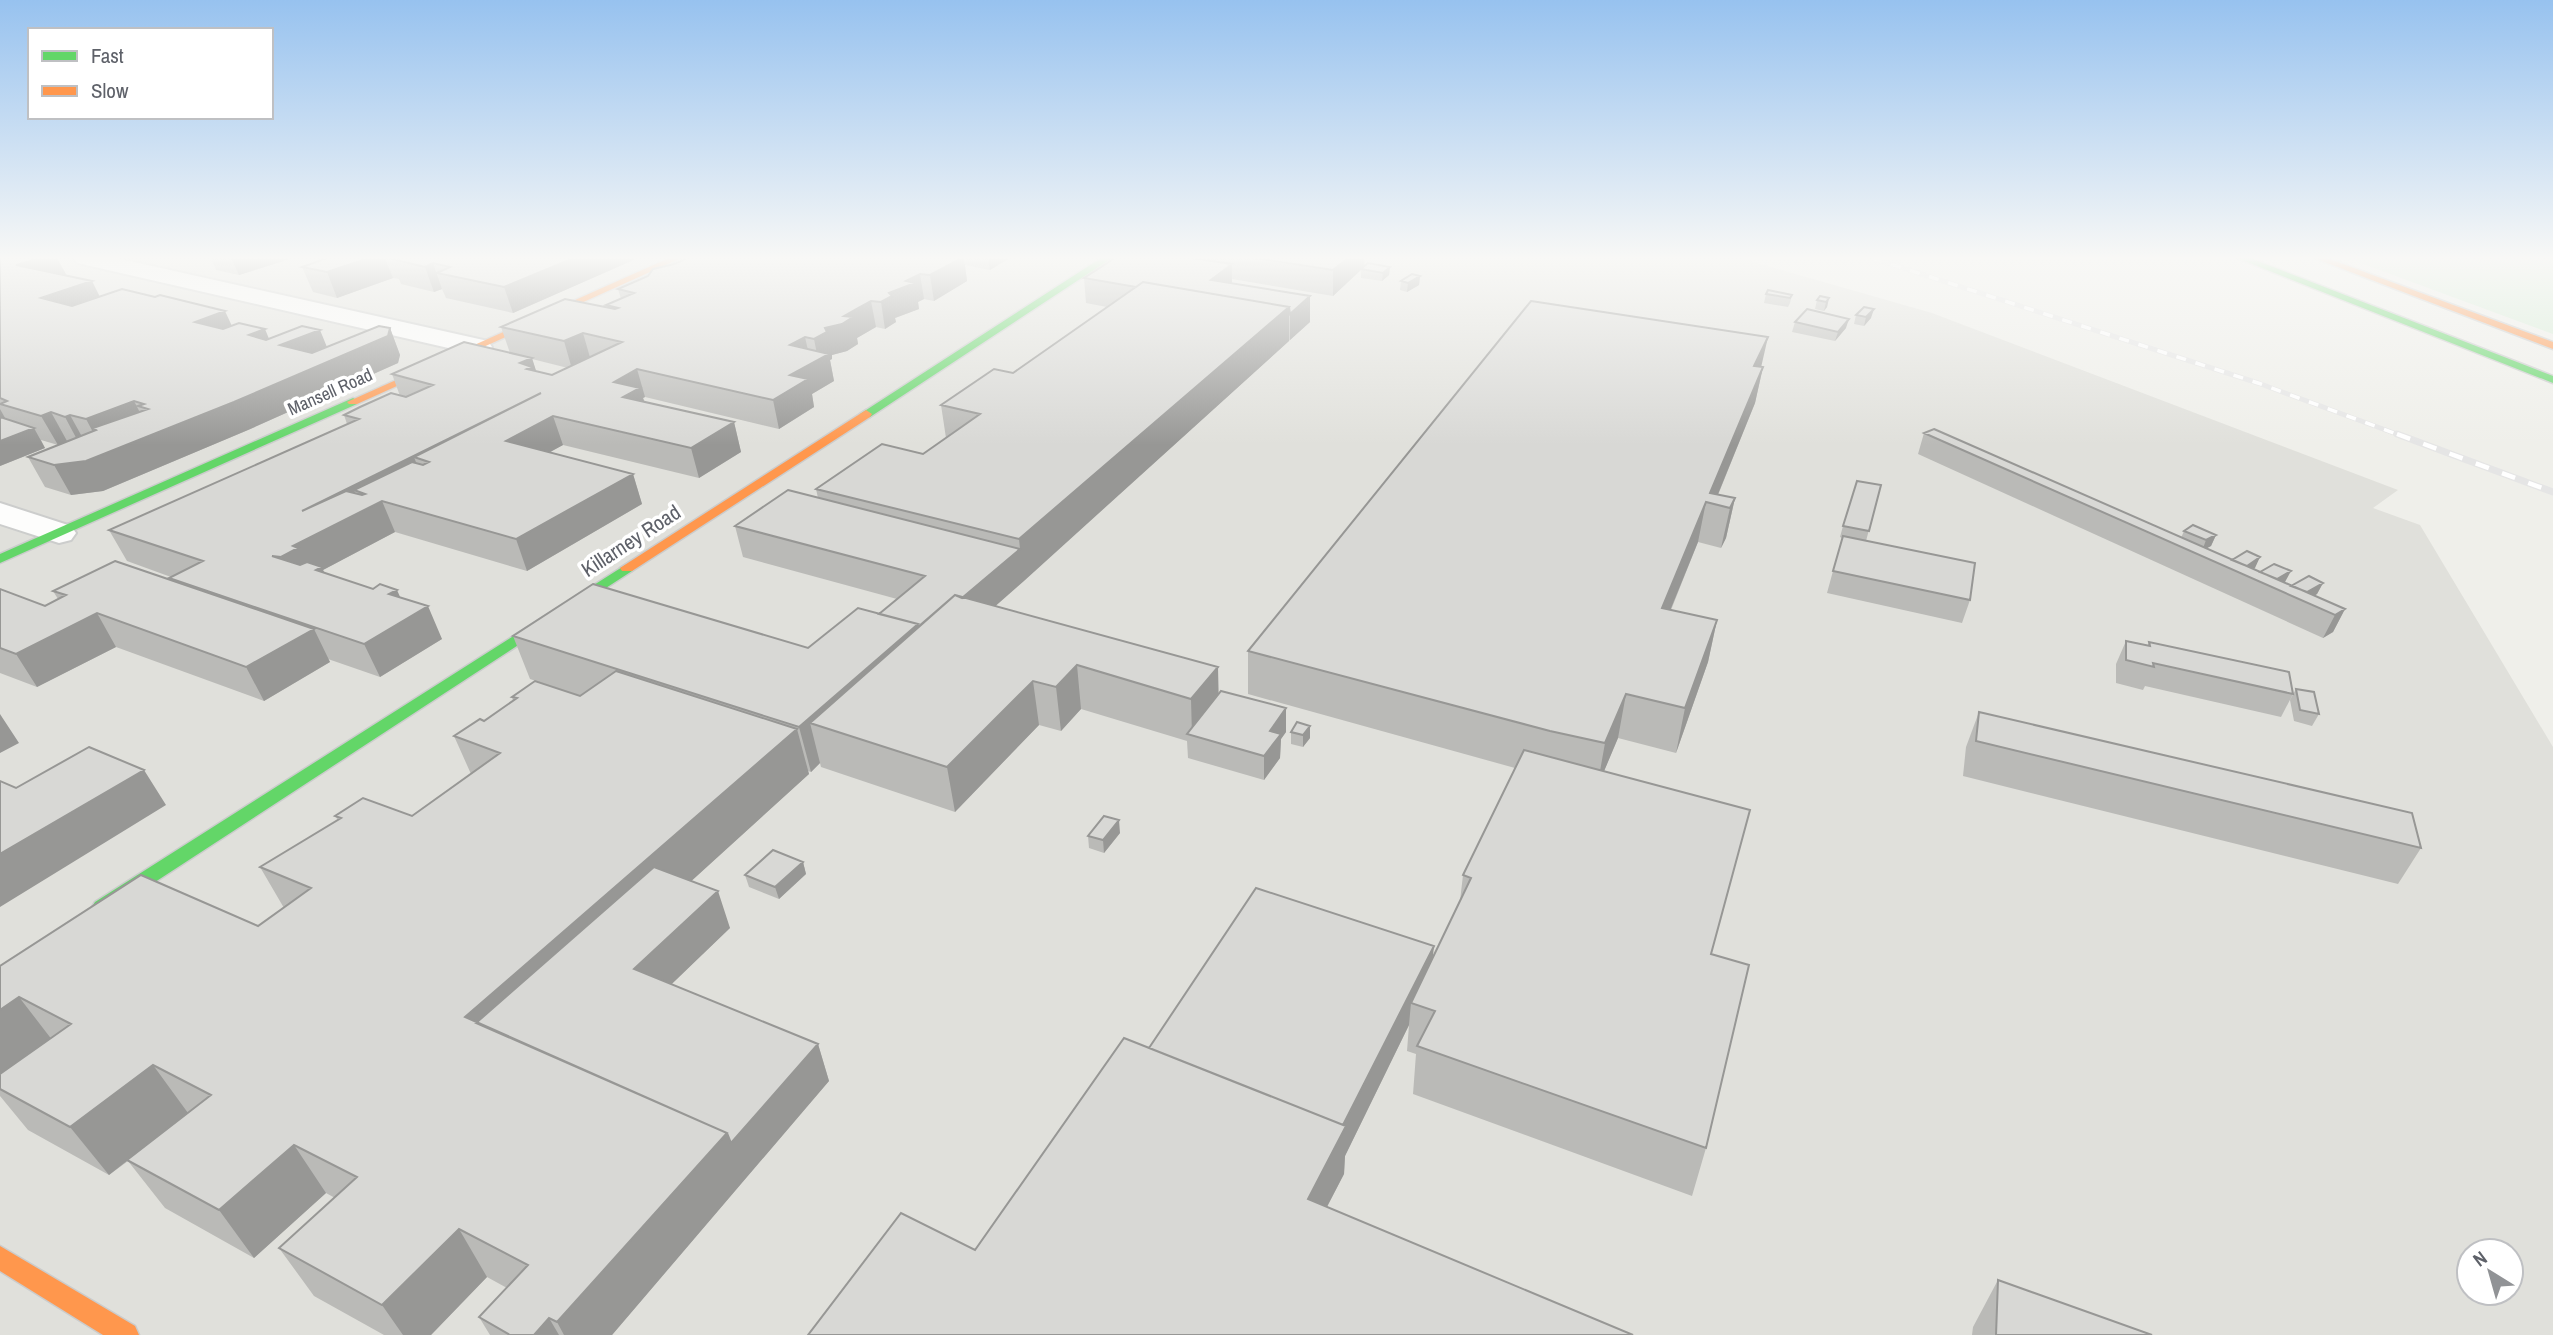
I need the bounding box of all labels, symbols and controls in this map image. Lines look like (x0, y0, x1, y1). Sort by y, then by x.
legend (28, 28, 273, 119)
text: Fast (91, 41, 124, 70)
text: Slow (91, 76, 129, 105)
street label: Mansell Road (283, 362, 376, 421)
street label: Killarney Road (575, 498, 686, 584)
north arrow (2455, 1237, 2525, 1307)
text: N (2467, 1245, 2492, 1272)

